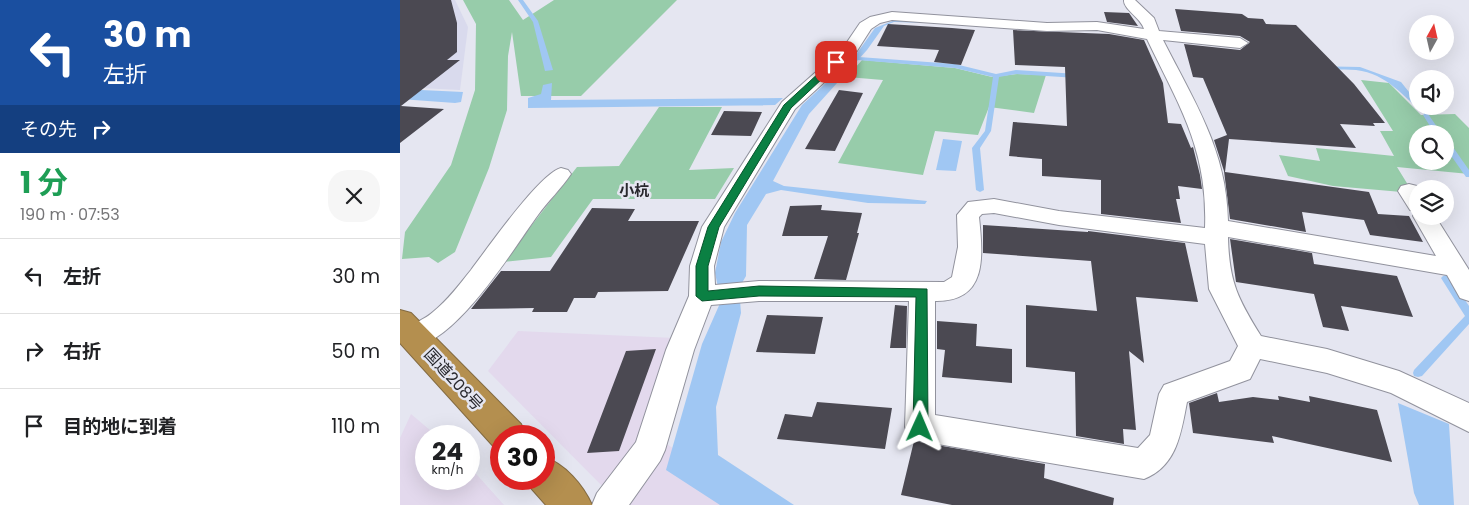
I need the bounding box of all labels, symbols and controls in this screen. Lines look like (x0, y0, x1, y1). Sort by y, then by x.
text: 30 m (103, 10, 191, 59)
north arrow (1409, 15, 1454, 60)
map controls (1409, 15, 1454, 225)
icon: left (20, 20, 85, 85)
pin (815, 41, 857, 83)
icon: arrive (822, 48, 850, 76)
text: 左折 (103, 59, 147, 90)
button: sound (1409, 70, 1454, 115)
icon: right (87, 115, 115, 143)
text: その先 (20, 116, 77, 143)
button: search (1409, 125, 1454, 170)
text: 1 分 (20, 161, 68, 204)
button: close (328, 170, 380, 222)
district label: 小杭 (619, 180, 650, 201)
button: layers (1409, 180, 1454, 225)
text: 190 m · 07:53 (20, 203, 120, 226)
icon: left (20, 262, 48, 290)
text: 左折 (63, 263, 101, 290)
text: 30 m (332, 263, 380, 290)
icon: right (20, 337, 48, 365)
text: 右折 (63, 338, 101, 365)
text: 50 m (331, 338, 380, 365)
street label: 国道208号 (419, 343, 488, 415)
position arrow (893, 400, 945, 452)
icon: arrive (20, 412, 48, 440)
text: 目的地に到着 (63, 413, 177, 440)
text: 110 m (331, 413, 380, 440)
speed limit sign: 30 (490, 425, 555, 490)
text: 24 (432, 434, 463, 469)
text: km/h (432, 461, 463, 478)

